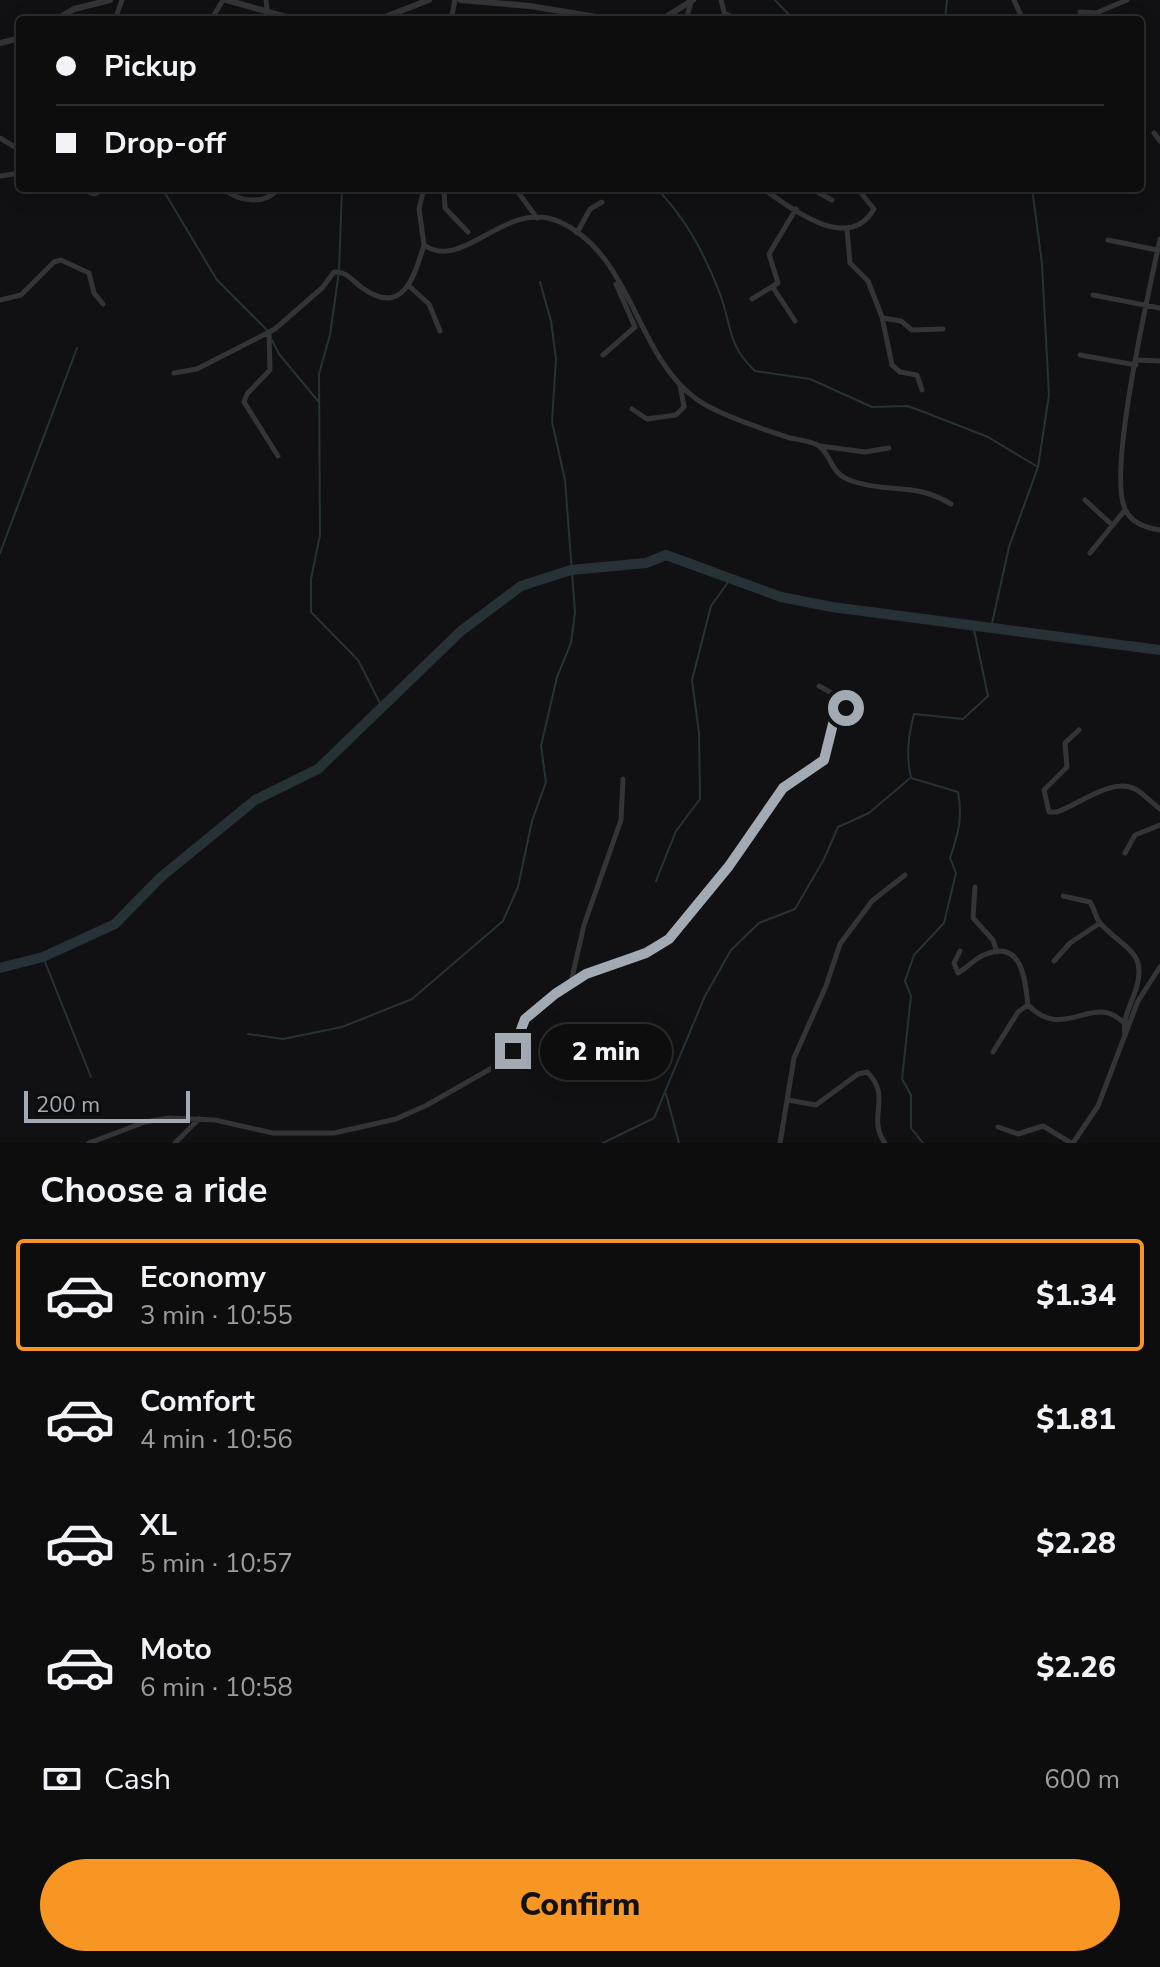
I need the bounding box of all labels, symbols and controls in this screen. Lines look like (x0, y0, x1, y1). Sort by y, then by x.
text: Pickup (104, 46, 197, 87)
text: Drop-off (104, 123, 226, 164)
route start (828, 690, 864, 726)
callout: 2 min (541, 1023, 673, 1079)
route end (495, 1033, 531, 1069)
text: 2 min (572, 1034, 640, 1069)
scale bar (24, 1087, 190, 1123)
text: 200 m (36, 1090, 100, 1120)
text: Choose a ride (40, 1166, 268, 1215)
text: Economy (140, 1257, 266, 1298)
icon: car (44, 1259, 116, 1331)
text: $1.34 (1036, 1275, 1116, 1316)
text: 3 min · 10:55 (140, 1298, 293, 1333)
text: Comfort (140, 1381, 255, 1422)
icon: car (44, 1383, 116, 1455)
text: $1.81 (1036, 1399, 1116, 1440)
text: 4 min · 10:56 (140, 1422, 293, 1457)
text: XL (140, 1505, 177, 1546)
icon: car (44, 1507, 116, 1579)
text: $2.28 (1036, 1523, 1116, 1564)
text: 5 min · 10:57 (140, 1546, 293, 1581)
text: Moto (140, 1629, 212, 1670)
icon: car (44, 1631, 116, 1703)
text: $2.26 (1036, 1647, 1116, 1688)
text: 6 min · 10:58 (140, 1670, 293, 1705)
icon: cash (40, 1757, 84, 1801)
text: Cash (104, 1759, 171, 1800)
text: 600 m (1044, 1762, 1120, 1797)
button: Confirm (40, 1859, 1120, 1951)

